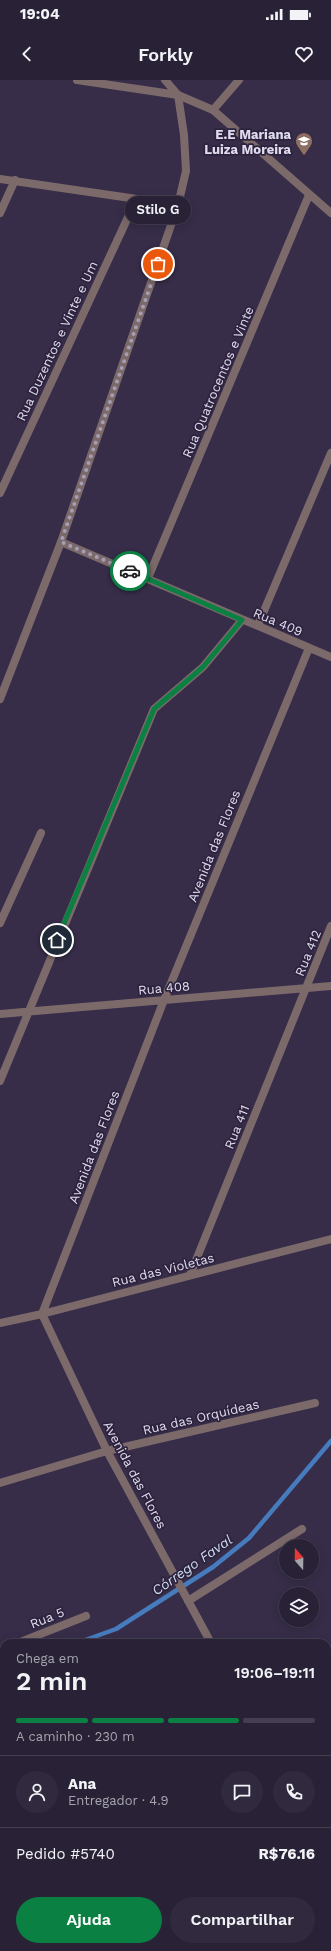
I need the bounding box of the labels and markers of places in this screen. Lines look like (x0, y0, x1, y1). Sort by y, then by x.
place label: E.E Mariana Luiza Moreira (204, 127, 291, 157)
school or university icon: E.E Mariana Luiza Moreira (294, 131, 314, 156)
callout: Stilo G (125, 196, 191, 224)
pin (141, 247, 175, 281)
pin (40, 923, 74, 957)

